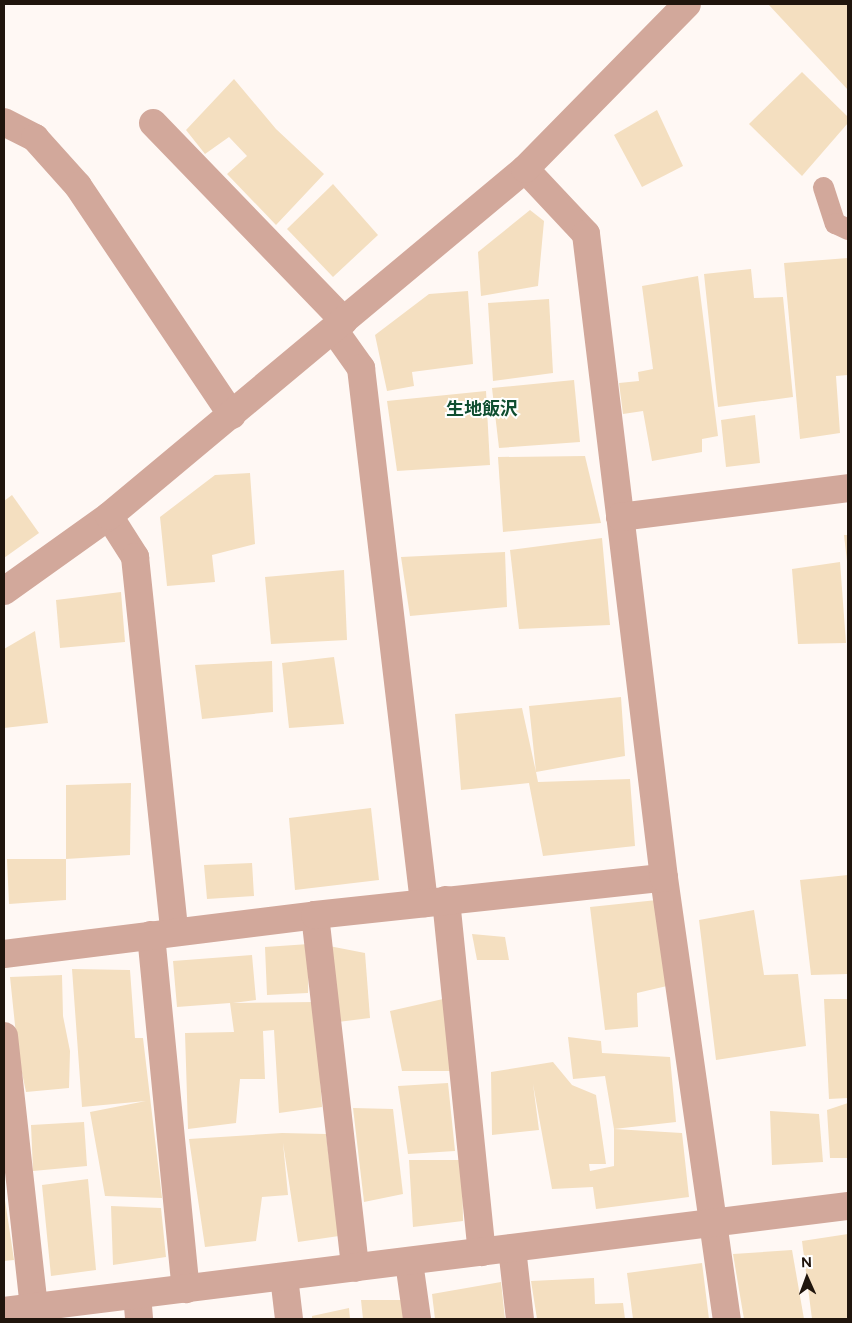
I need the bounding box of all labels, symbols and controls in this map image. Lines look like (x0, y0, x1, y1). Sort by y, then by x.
district label: 生地飯沢 (446, 398, 518, 420)
north arrow (782, 1253, 832, 1303)
text: N (801, 1254, 812, 1271)

